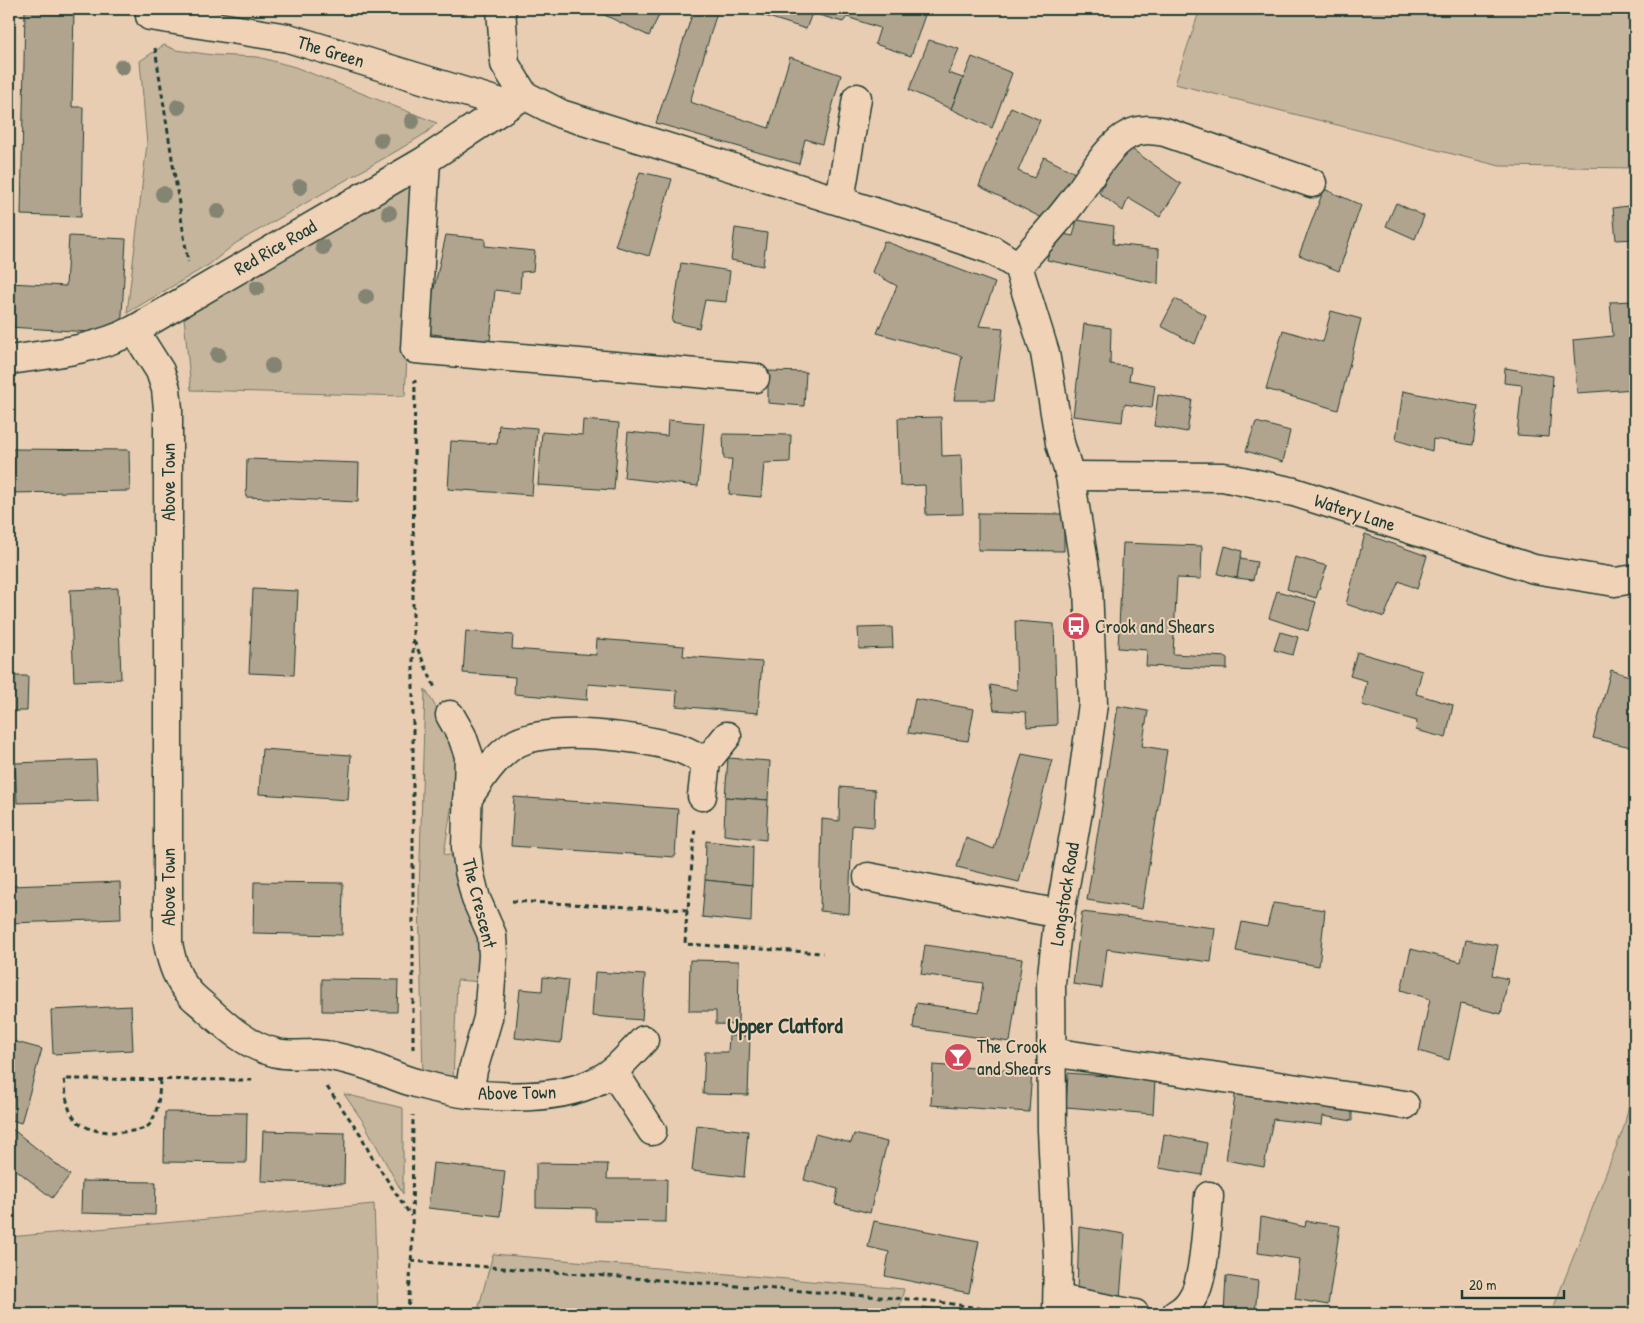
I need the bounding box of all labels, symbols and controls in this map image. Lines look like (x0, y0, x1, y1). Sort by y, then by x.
street label: The Green (294, 28, 368, 74)
street label: Red Rice Road (229, 213, 322, 281)
street label: Above Town (155, 443, 181, 521)
street label: Watery Lane (1311, 487, 1399, 537)
bus stop icon: Crook and Shears (1061, 611, 1091, 641)
place label: Crook and Shears (1095, 613, 1214, 639)
street label: Longstock Road (1043, 840, 1085, 947)
street label: Above Town (155, 848, 181, 926)
street label: The Crescent (456, 855, 504, 951)
district label: Upper Clatford (727, 1011, 844, 1041)
place label: The Crook and Shears (977, 1033, 1051, 1081)
bar icon: The Crook and Shears (943, 1042, 973, 1072)
street label: Above Town (478, 1078, 556, 1106)
scale bar (1462, 1268, 1564, 1300)
text: 20 m (1469, 1274, 1496, 1295)

